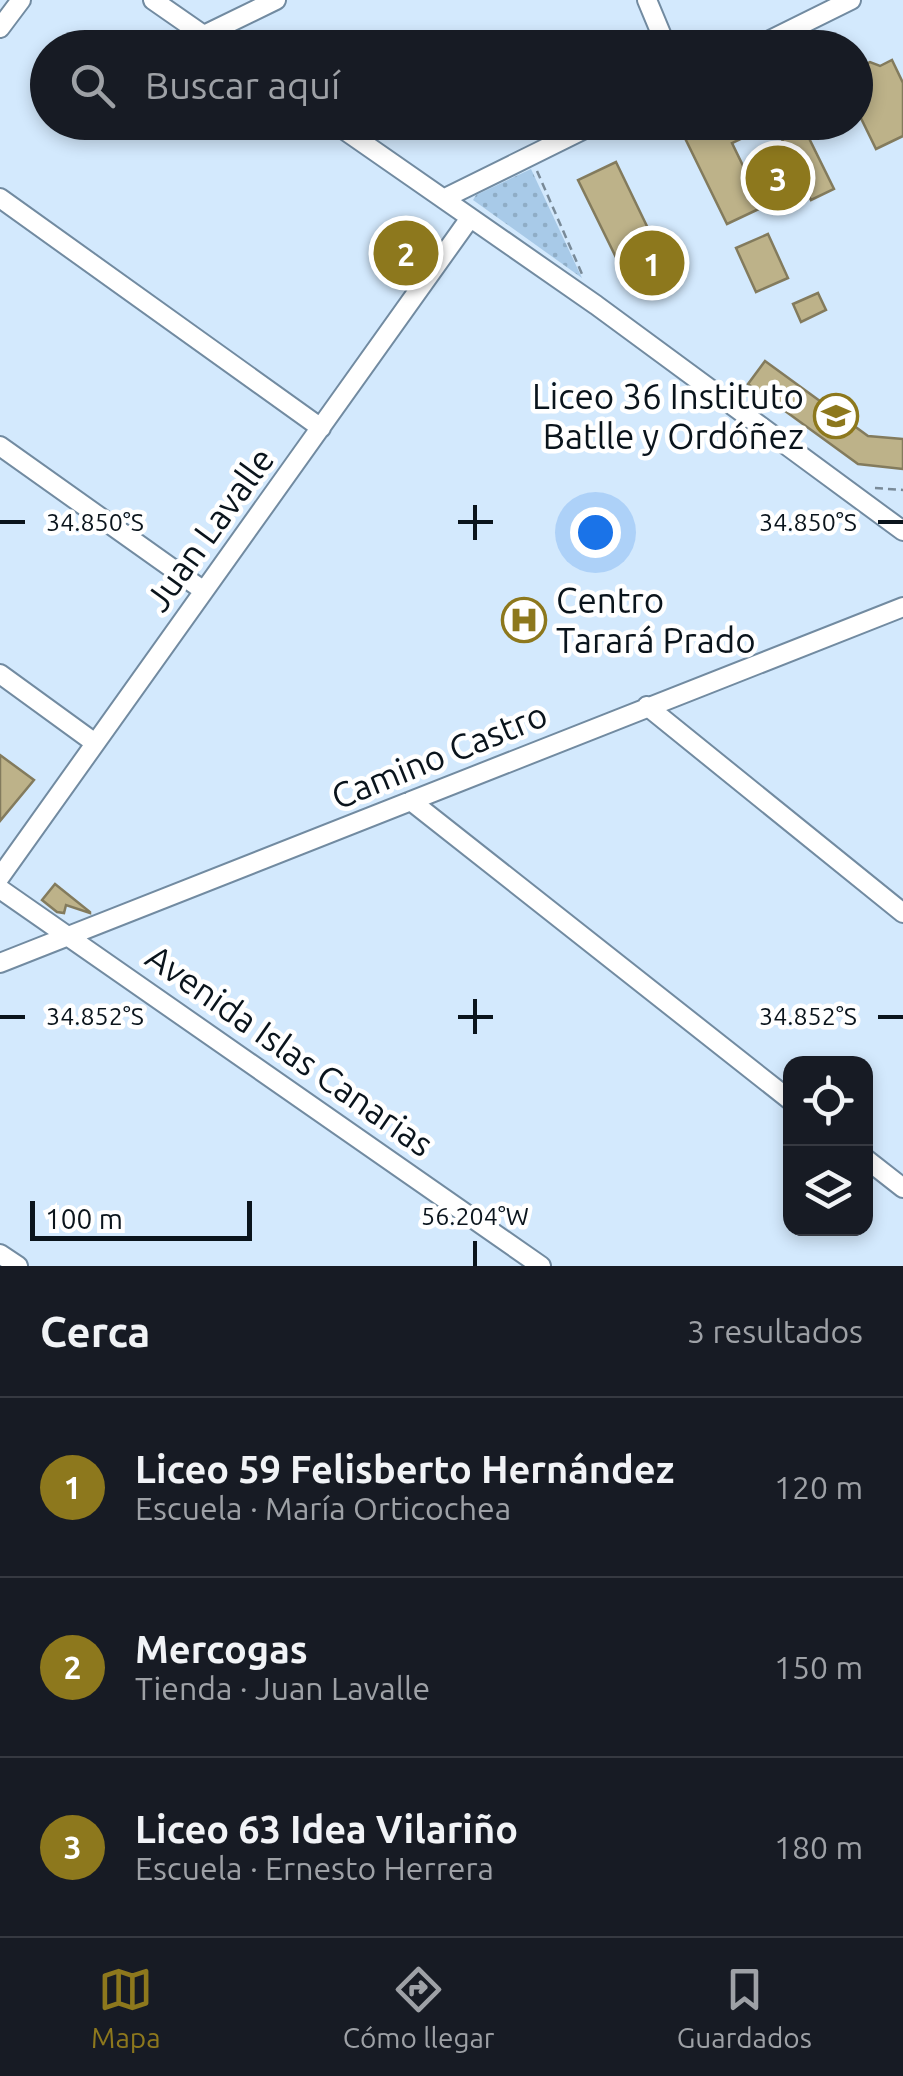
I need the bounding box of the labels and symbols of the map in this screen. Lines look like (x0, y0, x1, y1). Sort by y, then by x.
pin: 3 (746, 140, 810, 216)
pin: 2 (374, 216, 438, 290)
pin: 1 (620, 226, 684, 300)
place label: Liceo 36 Instituto Batlle y Ordóñez (532, 376, 804, 456)
school or university icon: Liceo 36 Instituto Batlle y Ordóñez (813, 393, 859, 439)
street label: Juan Lavalle (136, 440, 282, 618)
your location (570, 507, 621, 558)
text: 34.850°S (46, 508, 144, 536)
text: 34.850°S (759, 508, 857, 536)
place label: Centro Tarará Prado (556, 580, 756, 660)
hospital icon: Centro Tarará Prado (501, 597, 547, 643)
street label: Camino Castro (325, 694, 553, 816)
street label: Avenida Islas Canarias (139, 936, 441, 1164)
text: 34.852°S (46, 1002, 144, 1030)
text: 34.852°S (759, 1002, 857, 1030)
scale bar (30, 1196, 252, 1240)
text: 56.204°W (421, 1202, 529, 1230)

